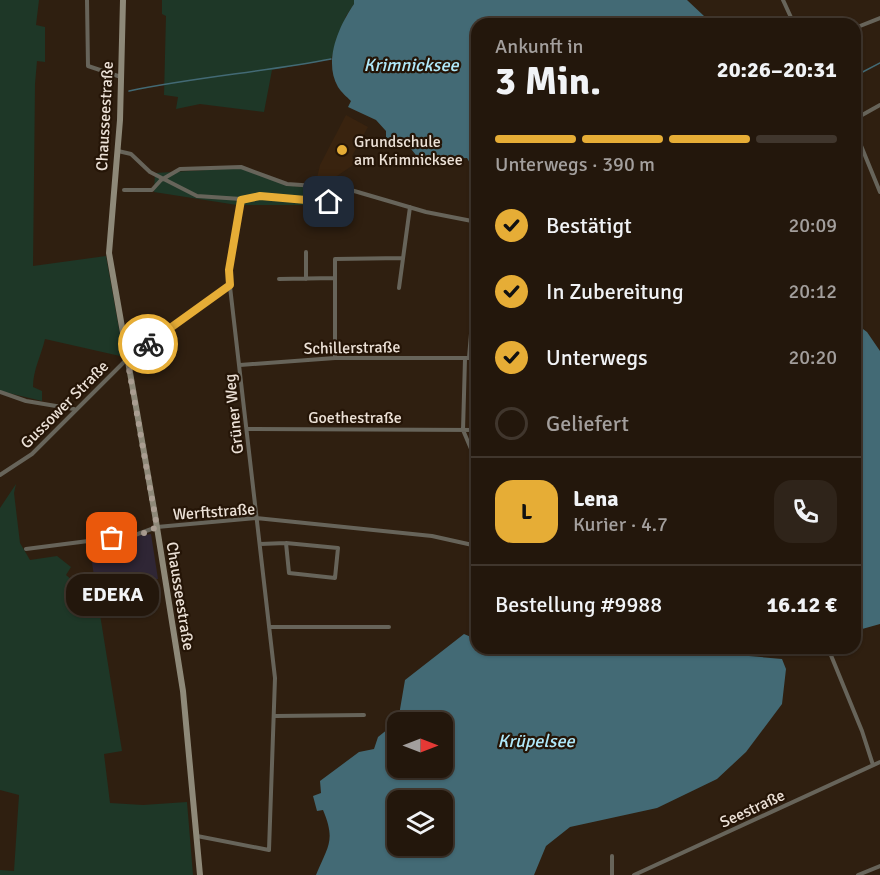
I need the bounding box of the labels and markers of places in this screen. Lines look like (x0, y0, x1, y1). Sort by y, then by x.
place label: Grundschule am Krimnicksee (354, 132, 463, 170)
marker: Grundschule am Krimnicksee (335, 143, 349, 157)
pin (303, 176, 354, 227)
pin (86, 512, 137, 563)
callout: EDEKA (66, 574, 158, 616)

